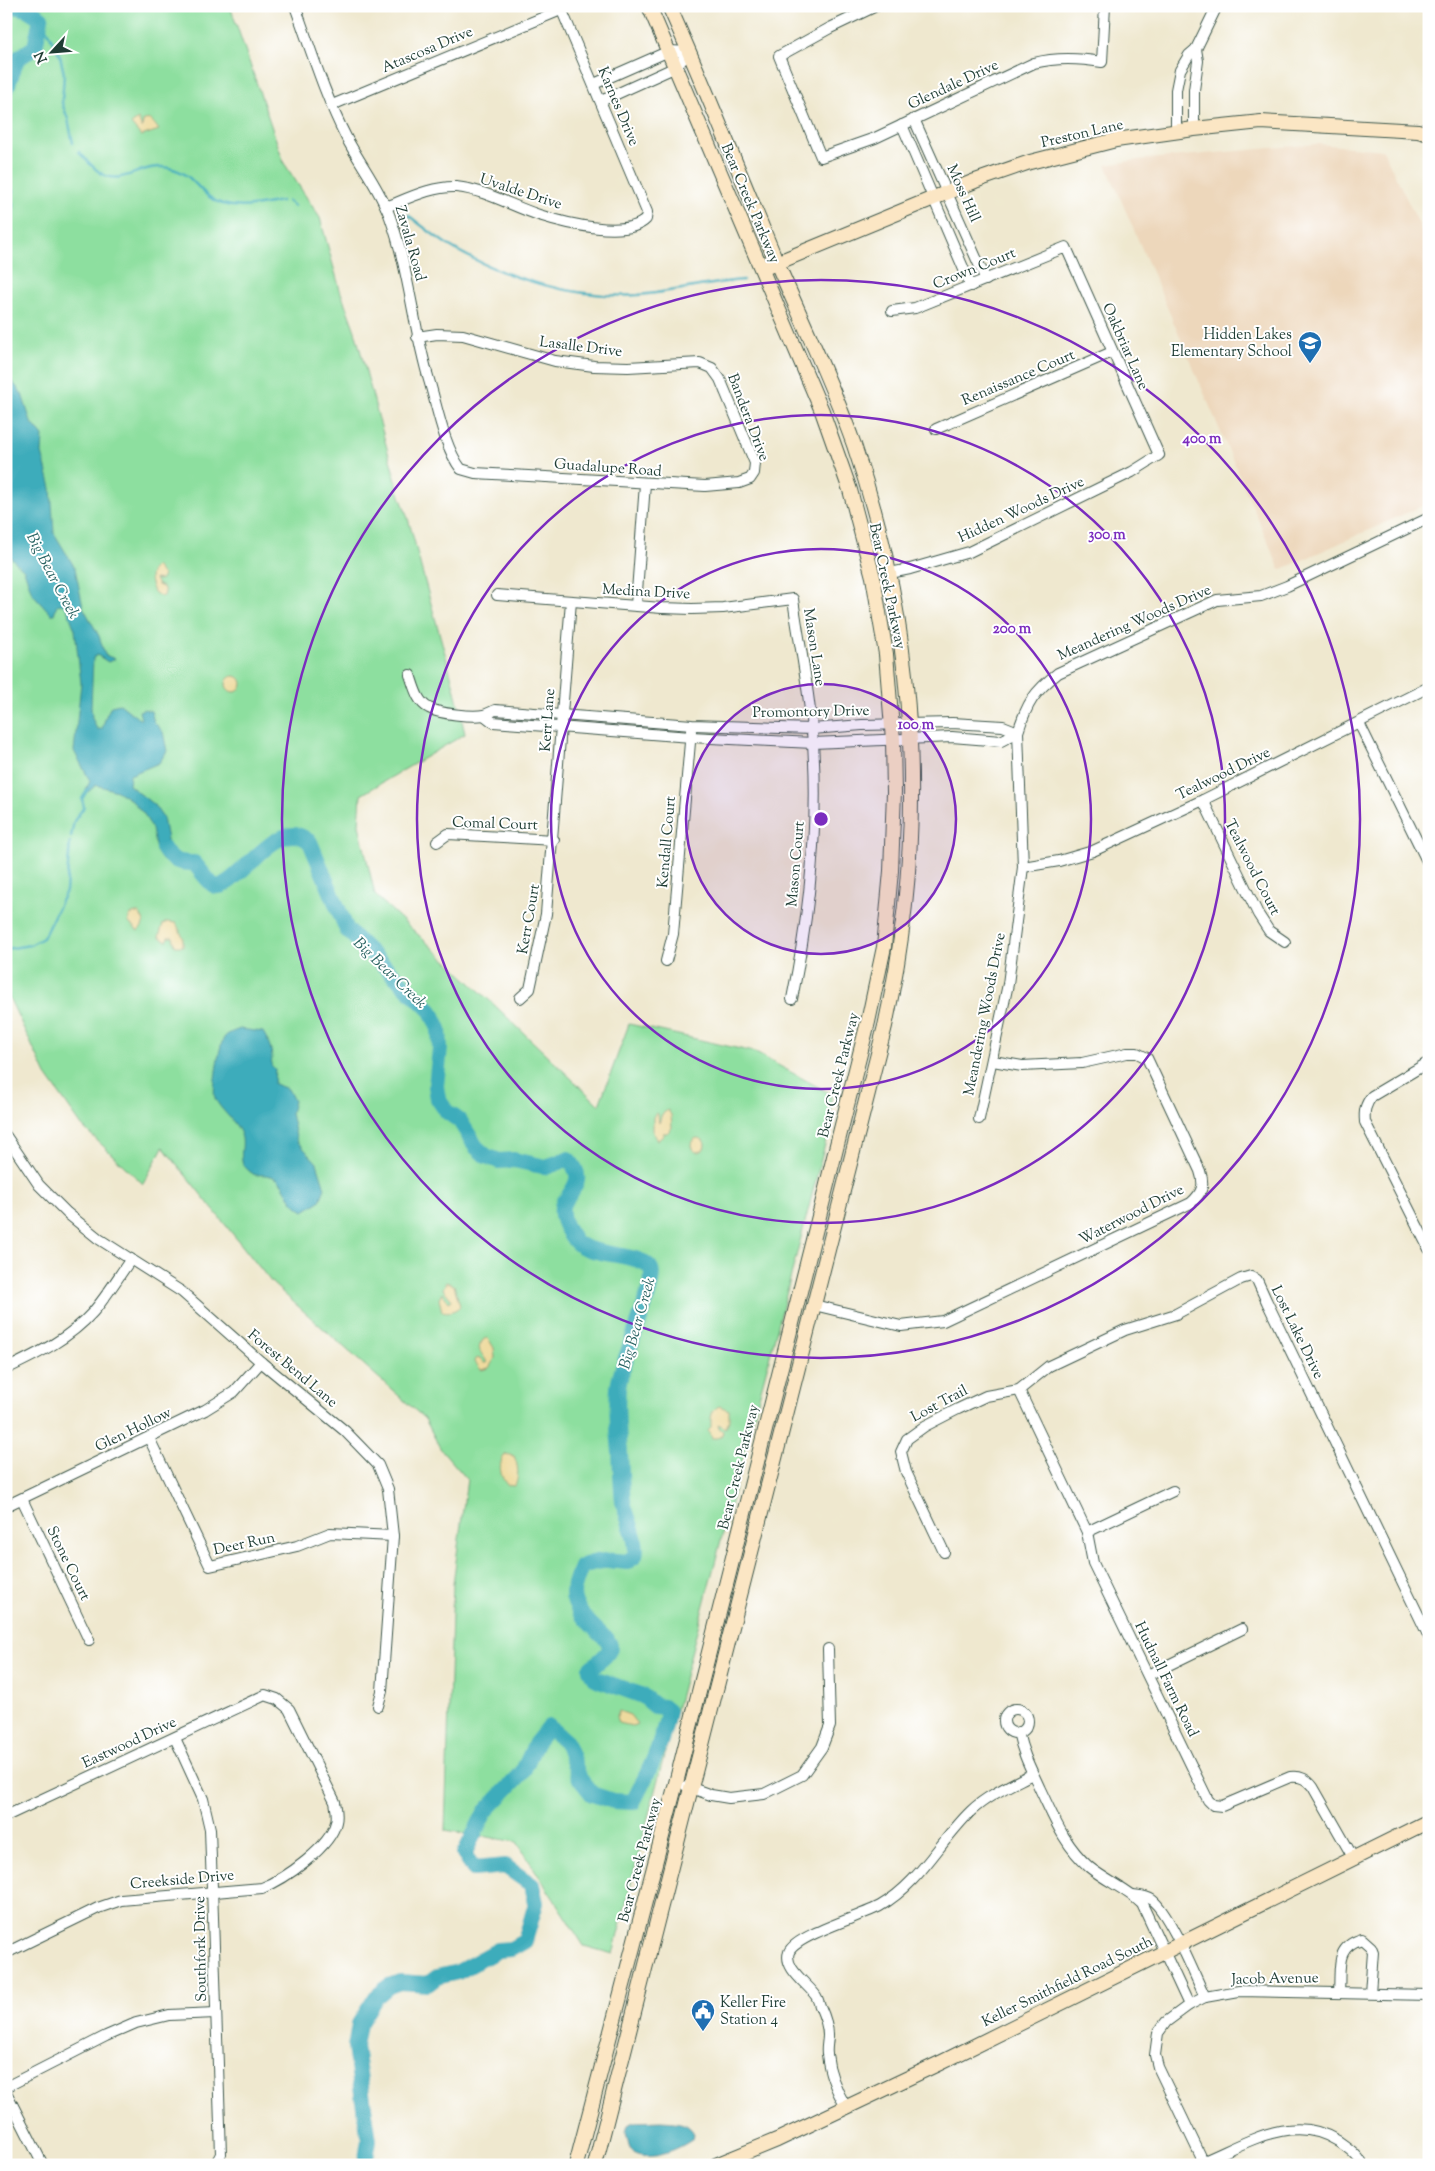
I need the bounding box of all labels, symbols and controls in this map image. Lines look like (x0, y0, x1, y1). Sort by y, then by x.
street label: Atascosa Drive (379, 22, 476, 79)
north arrow (28, 28, 78, 78)
text: N (31, 47, 54, 66)
street label: Glendale Drive (905, 55, 1002, 116)
street label: Karnes Drive (592, 64, 644, 149)
street label: Preston Lane (1039, 115, 1126, 154)
street label: Bear Creek Parkway (715, 140, 785, 267)
street label: Moss Hill (941, 161, 985, 226)
street label: Uvalde Drive (477, 169, 565, 216)
street label: Zavala Road (389, 203, 431, 284)
street label: Crown Court (930, 243, 1019, 296)
street label: Oakbriar Lane (1096, 300, 1153, 393)
place label: Hidden Lakes Elementary School (1171, 325, 1292, 363)
school or university icon: Hidden Lakes Elementary School (1297, 330, 1323, 364)
street label: Lasalle Drive (538, 332, 623, 363)
street label: Renaissance Court (959, 345, 1078, 412)
street label: Bandera Drive (721, 371, 774, 464)
text: 400 m (1182, 429, 1222, 450)
street label: Guadalupe Road (553, 454, 663, 483)
street label: Hidden Woods Drive (955, 472, 1088, 549)
street label: Bear Creek Parkway (863, 521, 910, 652)
text: 300 m (1088, 525, 1126, 546)
water label: Big Bear Creek (19, 529, 84, 623)
street label: Medina Drive (601, 580, 691, 605)
street label: Meandering Woods Drive (1055, 580, 1215, 667)
street label: Mason Lane (797, 607, 830, 688)
text: 200 m (993, 619, 1032, 640)
street label: Kerr Lane (536, 688, 561, 752)
street label: Promontory Drive (752, 701, 870, 724)
text: 100 m (898, 715, 935, 736)
street label: Tealwood Drive (1173, 743, 1274, 806)
street label: Kendall Court (653, 795, 682, 889)
centre of rings (812, 810, 830, 828)
street label: Comal Court (452, 813, 538, 836)
street label: Tealwood Court (1218, 816, 1285, 919)
street label: Mason Court (782, 820, 811, 908)
street label: Kerr Court (513, 883, 546, 956)
street label: Meandering Woods Drive (959, 931, 1012, 1098)
water label: Big Bear Creek (347, 933, 431, 1015)
street label: Bear Creek Parkway (814, 1010, 865, 1140)
street label: Waterwood Drive (1076, 1180, 1188, 1251)
water label: Big Bear Creek (614, 1275, 662, 1372)
street label: Lost Lake Drive (1265, 1282, 1328, 1383)
street label: Forest Bend Lane (243, 1325, 342, 1413)
street label: Lost Trail (908, 1381, 972, 1428)
street label: Bear Creek Parkway (714, 1402, 765, 1532)
street label: Glen Hollow (92, 1403, 175, 1458)
street label: Stone Court (41, 1523, 95, 1604)
street label: Deer Run (212, 1528, 277, 1561)
street label: Hudnall Farm Road (1129, 1618, 1203, 1741)
street label: Eastwood Drive (79, 1712, 180, 1774)
street label: Bear Creek Parkway (614, 1795, 667, 1925)
street label: Creekside Drive (129, 1865, 235, 1895)
street label: Southfork Drive (190, 1896, 213, 2002)
street label: Keller Smithfield Road South (979, 1932, 1157, 2033)
street label: Jacob Avenue (1230, 1968, 1319, 1991)
place label: Keller Fire Station 4 (720, 1993, 786, 2031)
public building icon: Keller Fire Station 4 (690, 1998, 716, 2032)

